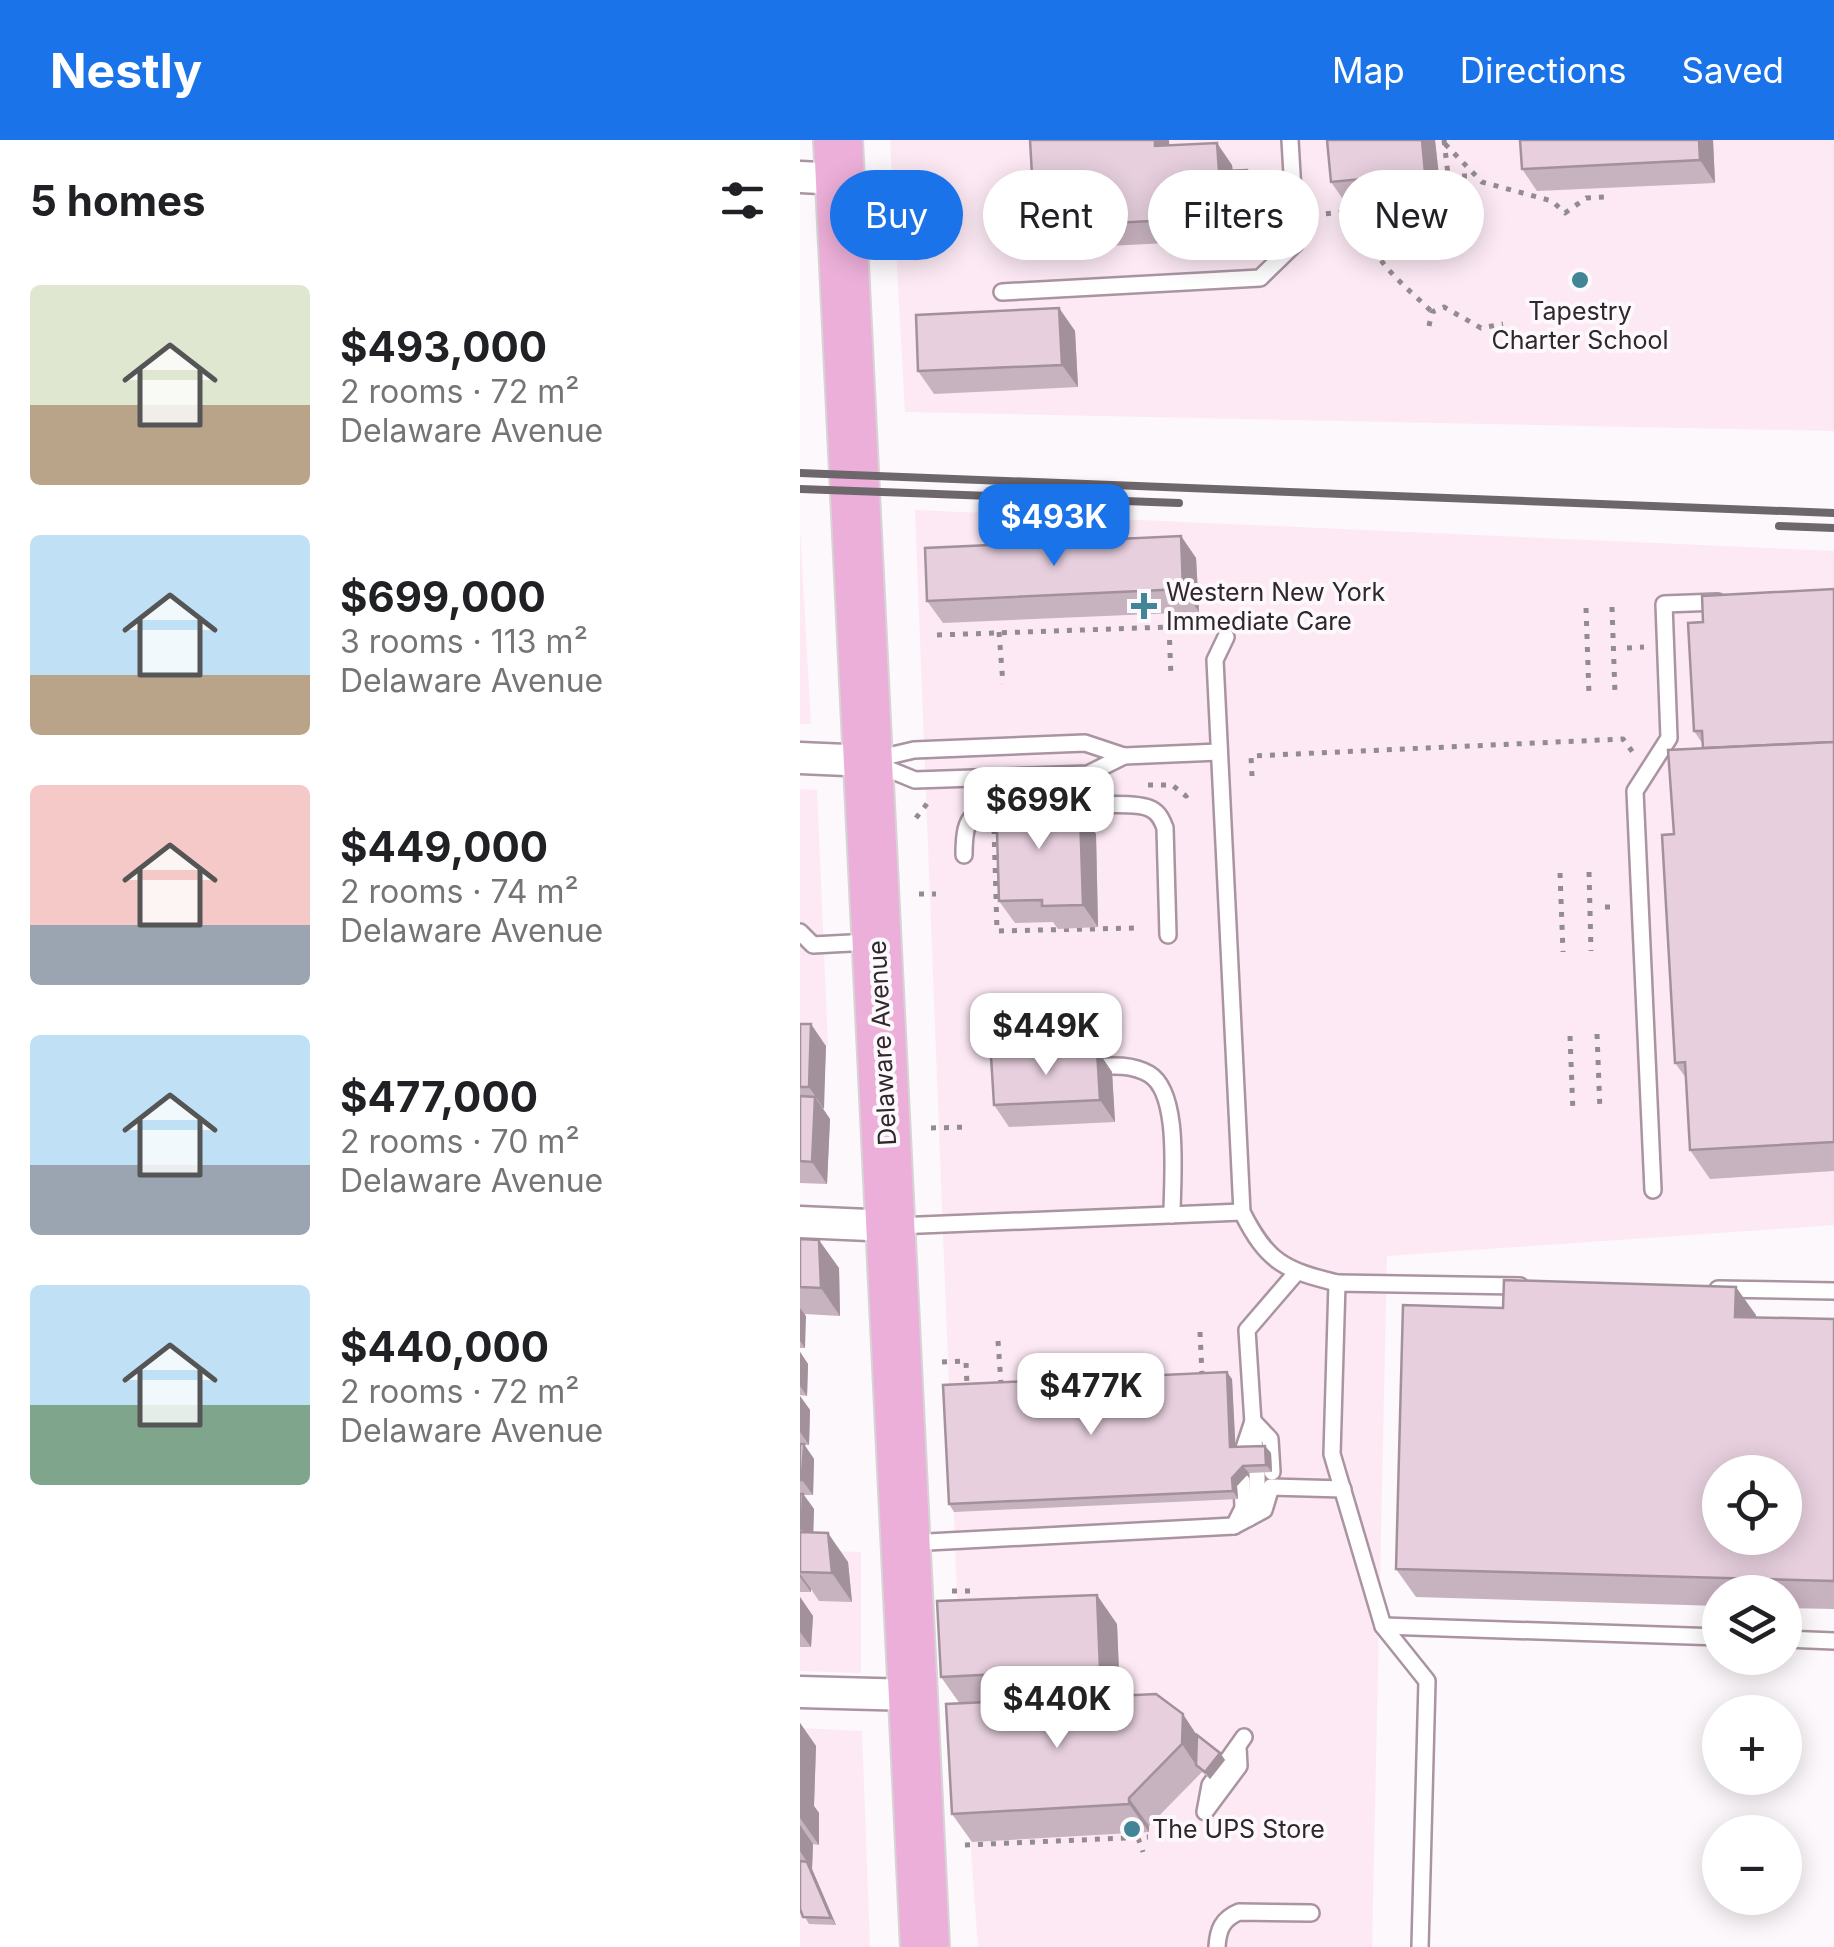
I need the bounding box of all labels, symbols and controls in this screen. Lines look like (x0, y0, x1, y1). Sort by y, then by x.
text: Nestly (50, 41, 202, 100)
text: Map (1332, 49, 1405, 91)
text: Directions (1460, 49, 1627, 91)
text: Saved (1682, 49, 1784, 91)
chip: Buy (830, 170, 963, 260)
chip: Rent (983, 170, 1128, 260)
chip: Filters (1148, 170, 1319, 260)
chip: New (1339, 170, 1484, 260)
icon: filters (715, 173, 770, 228)
text: 5 homes (30, 175, 206, 226)
marker: Tapestry Charter School (1569, 269, 1591, 291)
place label: Tapestry Charter School (1492, 296, 1668, 355)
text: $493,000 (340, 321, 547, 372)
icon: home (110, 325, 230, 445)
text: 2 rooms · 72 m² (340, 372, 579, 411)
text: Delaware Avenue (340, 411, 603, 450)
pin: $493K (984, 484, 1124, 569)
text: $493K (1000, 497, 1108, 536)
text: $699,000 (340, 571, 546, 622)
icon: home (110, 575, 230, 695)
place label: Western New York Immediate Care (1166, 577, 1386, 636)
marker: Western New York Immediate Care (1131, 593, 1157, 619)
text: 3 rooms · 113 m² (340, 622, 588, 661)
text: Delaware Avenue (340, 661, 603, 700)
pin: $699K (969, 767, 1109, 852)
text: $699K (986, 780, 1092, 819)
text: $449,000 (340, 821, 548, 872)
icon: home (110, 825, 230, 945)
text: 2 rooms · 74 m² (340, 872, 579, 911)
text: Delaware Avenue (340, 911, 603, 950)
street label: Delaware Avenue (862, 940, 902, 1146)
pin: $449K (976, 993, 1116, 1078)
text: $449K (992, 1006, 1100, 1045)
text: $477,000 (340, 1071, 538, 1122)
icon: home (110, 1075, 230, 1195)
text: 2 rooms · 70 m² (340, 1122, 580, 1161)
text: Delaware Avenue (340, 1161, 603, 1200)
text: $440,000 (340, 1321, 549, 1372)
icon: home (110, 1325, 230, 1445)
pin: $477K (1021, 1353, 1161, 1438)
text: $477K (1039, 1366, 1143, 1405)
text: 2 rooms · 72 m² (340, 1372, 579, 1411)
text: Delaware Avenue (340, 1411, 603, 1450)
map controls (1702, 1455, 1802, 1915)
button: locate (1702, 1455, 1802, 1555)
button: layers (1702, 1575, 1802, 1675)
pin: $440K (987, 1666, 1127, 1751)
text: $440K (1003, 1679, 1111, 1718)
button: + (1702, 1695, 1802, 1795)
place label: The UPS Store (1152, 1814, 1325, 1844)
button: − (1702, 1815, 1802, 1915)
marker: The UPS Store (1121, 1818, 1143, 1840)

